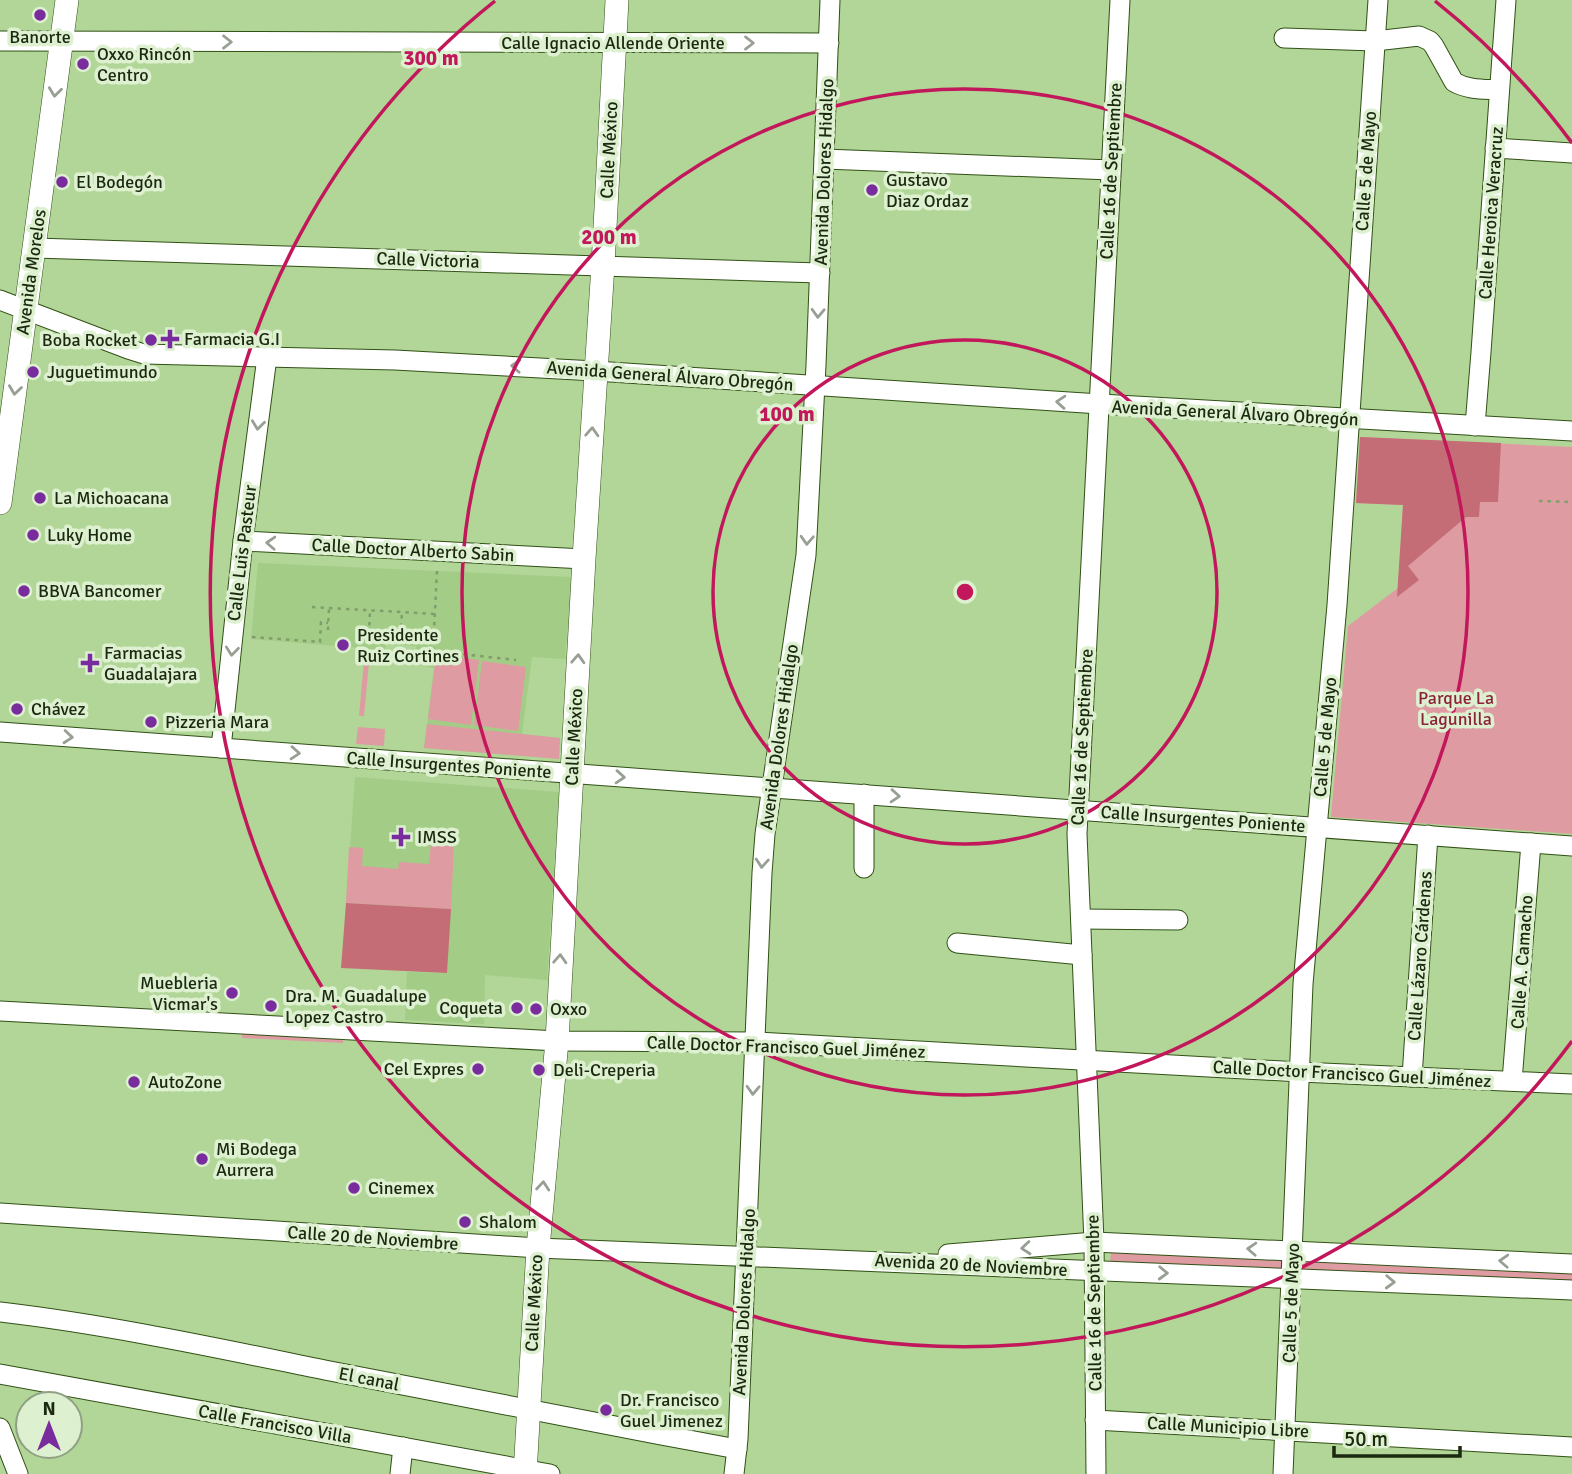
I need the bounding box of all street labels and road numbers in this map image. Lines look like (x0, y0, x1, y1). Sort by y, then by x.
street label: Calle Ignacio Allende Oriente (501, 32, 725, 54)
street label: Avenida Dolores Hidalgo (810, 78, 838, 266)
street label: Calle 16 de Septiembre (1095, 82, 1127, 260)
street label: Calle México (595, 101, 623, 199)
street label: Calle 5 de Mayo (1351, 110, 1381, 232)
street label: Calle Heroica Veracruz (1474, 126, 1508, 300)
street label: Avenida Morelos (11, 208, 51, 336)
street label: Calle Victoria (376, 247, 480, 273)
street label: Avenida General Álvaro Obregón (546, 356, 794, 396)
street label: Avenida General Álvaro Obregón (1111, 396, 1359, 430)
street label: Calle Luis Pasteur (223, 483, 261, 622)
street label: Calle Doctor Alberto Sabin (311, 534, 515, 566)
street label: Avenida Dolores Hidalgo (755, 643, 803, 831)
street label: Calle 16 de Septiembre (1066, 648, 1098, 826)
street label: Calle 5 de Mayo (1309, 676, 1341, 798)
street label: Calle México (560, 688, 588, 786)
street label: Calle Insurgentes Poniente (346, 747, 552, 783)
street label: Calle Insurgentes Poniente (1100, 801, 1306, 837)
street label: Calle Lázaro Cárdenas (1403, 870, 1437, 1041)
street label: Calle A. Camacho (1506, 894, 1538, 1030)
street label: Calle Doctor Francisco Guel Jiménez (646, 1031, 926, 1063)
street label: Calle Doctor Francisco Guel Jiménez (1212, 1056, 1492, 1092)
street label: Avenida Dolores Hidalgo (728, 1208, 760, 1396)
street label: Calle 16 de Septiembre (1081, 1214, 1107, 1392)
street label: Calle 20 de Noviembre (287, 1221, 459, 1255)
street label: Calle 5 de Mayo (1278, 1243, 1304, 1363)
street label: Avenida 20 de Noviembre (874, 1249, 1068, 1281)
street label: Calle México (520, 1254, 548, 1352)
street label: El canal (337, 1362, 401, 1396)
street label: Calle Francisco Villa (197, 1400, 353, 1448)
street label: Calle Municipio Libre (1146, 1412, 1310, 1442)

